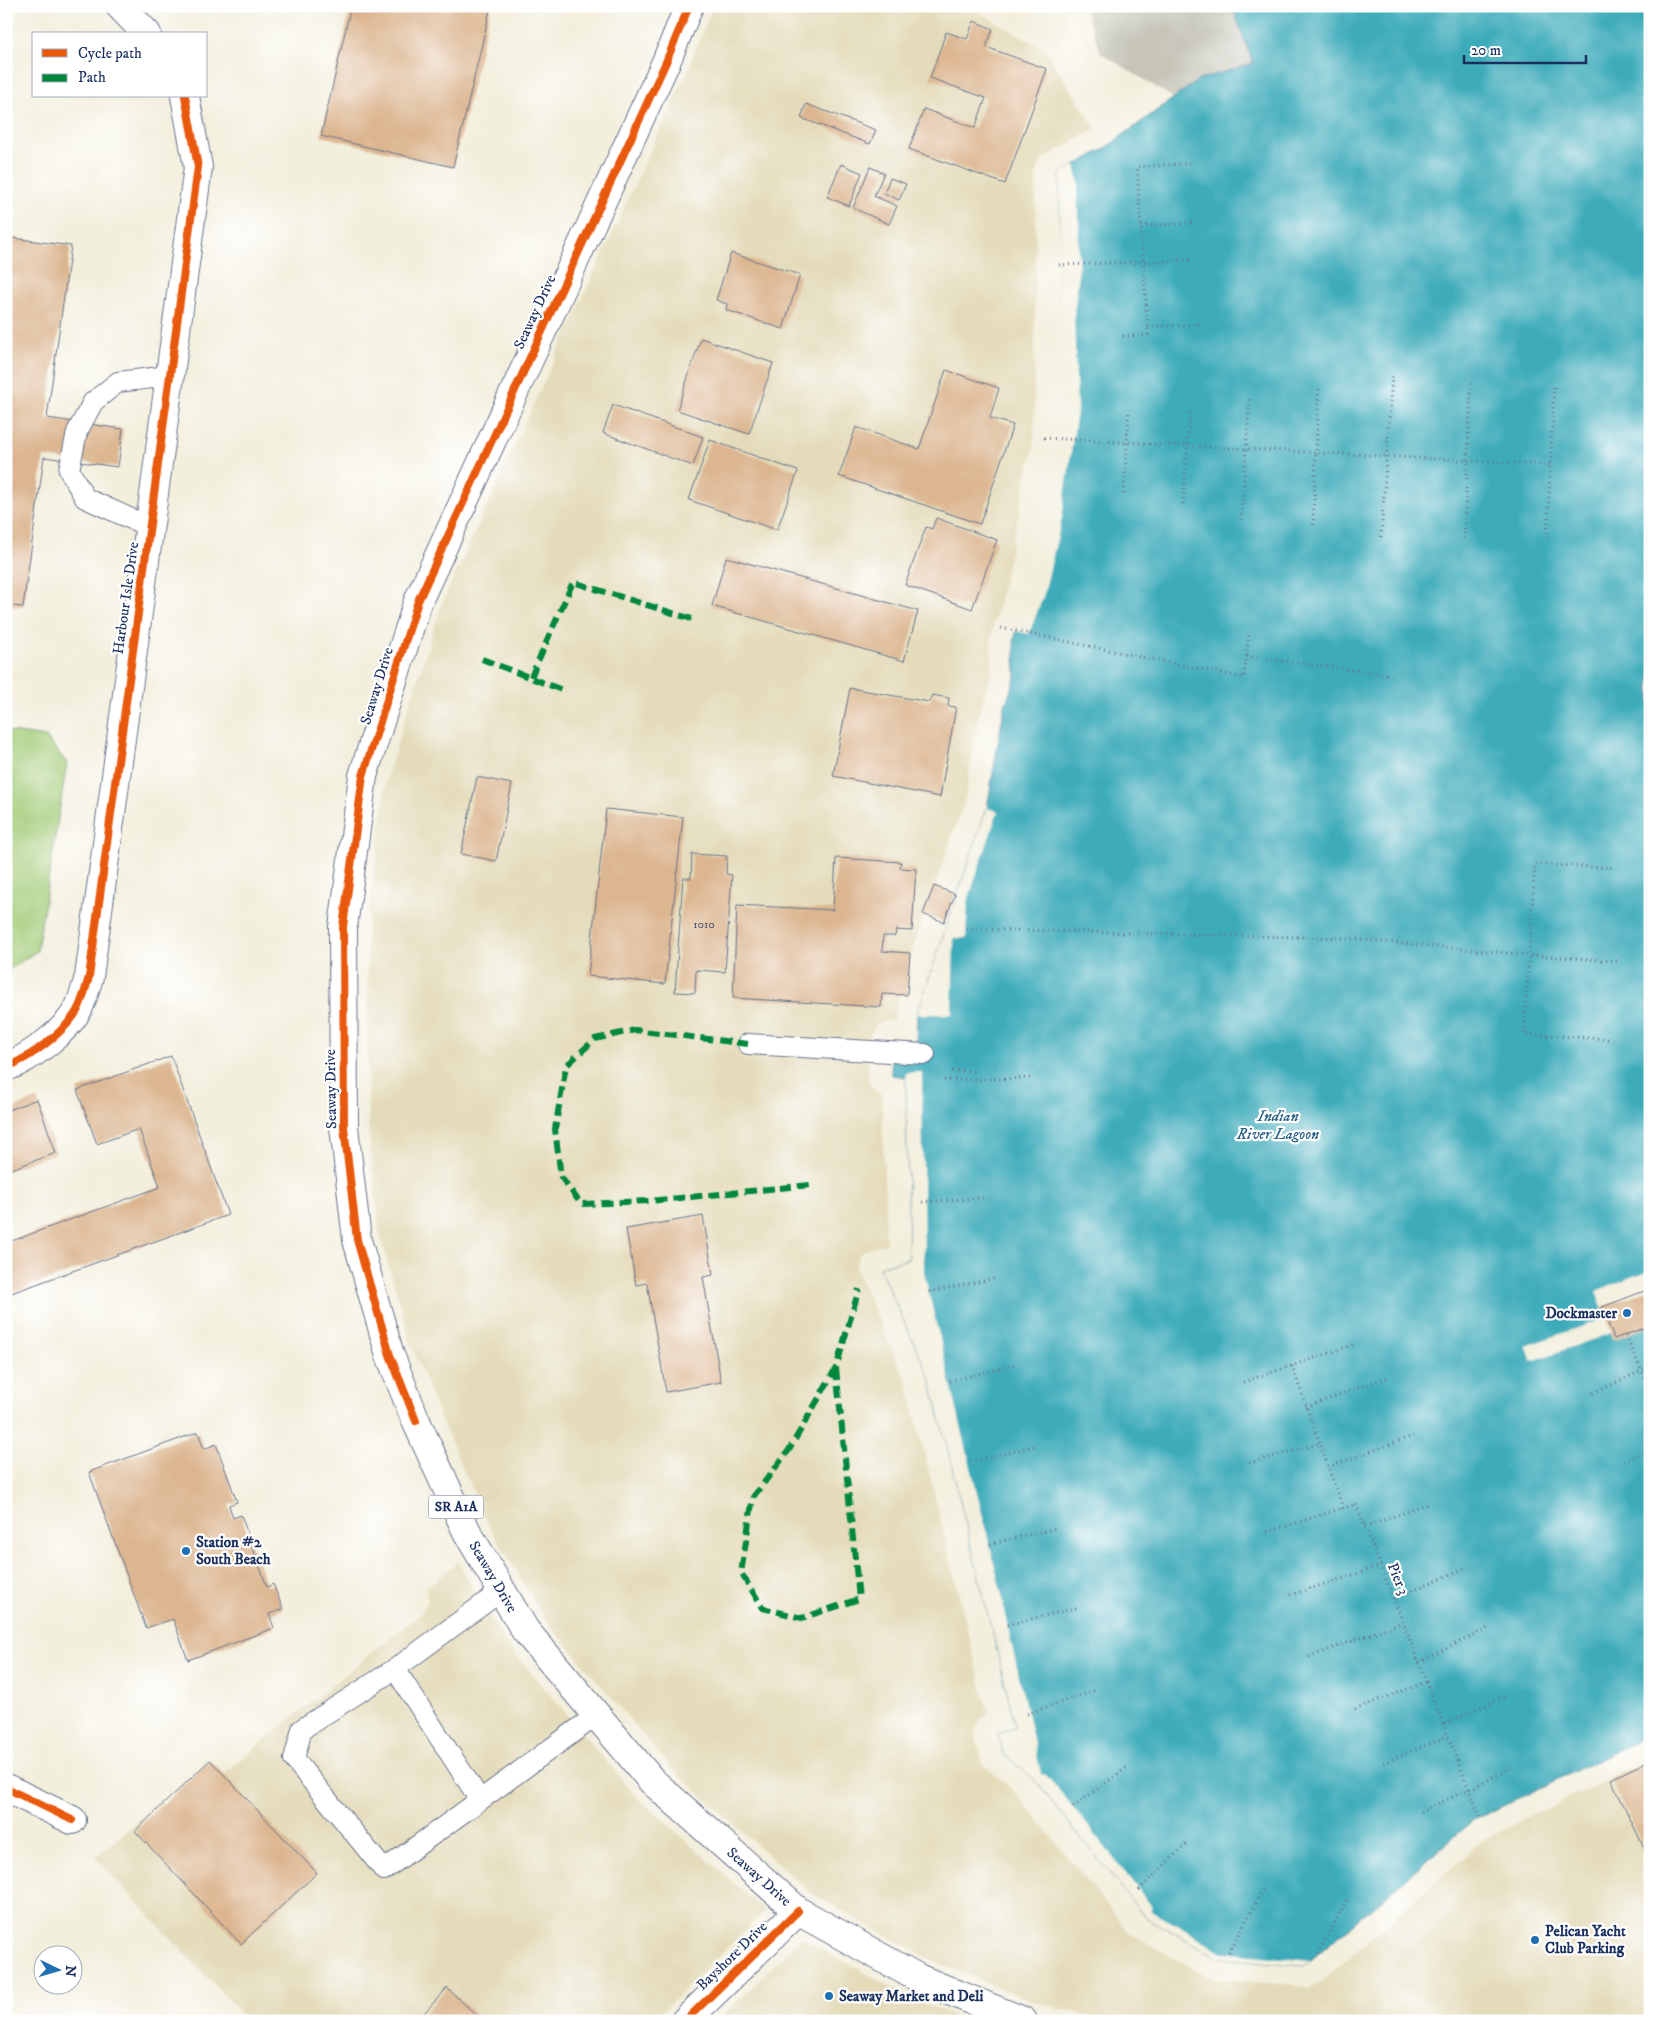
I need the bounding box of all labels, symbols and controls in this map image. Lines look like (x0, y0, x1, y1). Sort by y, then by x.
legend (32, 32, 208, 98)
scale bar (1464, 32, 1586, 64)
text: 20 m (1471, 41, 1501, 60)
text: Cycle path (78, 44, 142, 63)
text: Path (78, 68, 106, 87)
street label: Seaway Drive (509, 272, 561, 352)
street label: Harbour Isle Drive (109, 541, 143, 655)
street label: Seaway Drive (356, 645, 398, 727)
house number: 1010 (693, 917, 715, 932)
street label: Seaway Drive (321, 1049, 341, 1129)
water label: Indian River Lagoon (1236, 1106, 1319, 1144)
place label: Dockmaster (1545, 1304, 1617, 1323)
marker: Dockmaster (1621, 1307, 1633, 1319)
road number: SR A1A (428, 1495, 484, 1518)
place label: Station #2 South Beach (196, 1533, 271, 1569)
street label: Seaway Drive (465, 1537, 522, 1616)
marker: Station #2 South Beach (180, 1545, 192, 1557)
street label: Pier 3 (1383, 1560, 1413, 1598)
street label: Seaway Drive (723, 1843, 796, 1910)
street label: Bayshore Drive (693, 1917, 771, 1995)
place label: Pelican Yacht Club Parking (1545, 1922, 1626, 1958)
marker: Pelican Yacht Club Parking (1529, 1934, 1541, 1946)
north arrow (32, 1944, 82, 1994)
text: N (60, 1965, 79, 1978)
place label: Seaway Market and Deli (839, 1987, 983, 2006)
marker: Seaway Market and Deli (823, 1990, 835, 2002)

